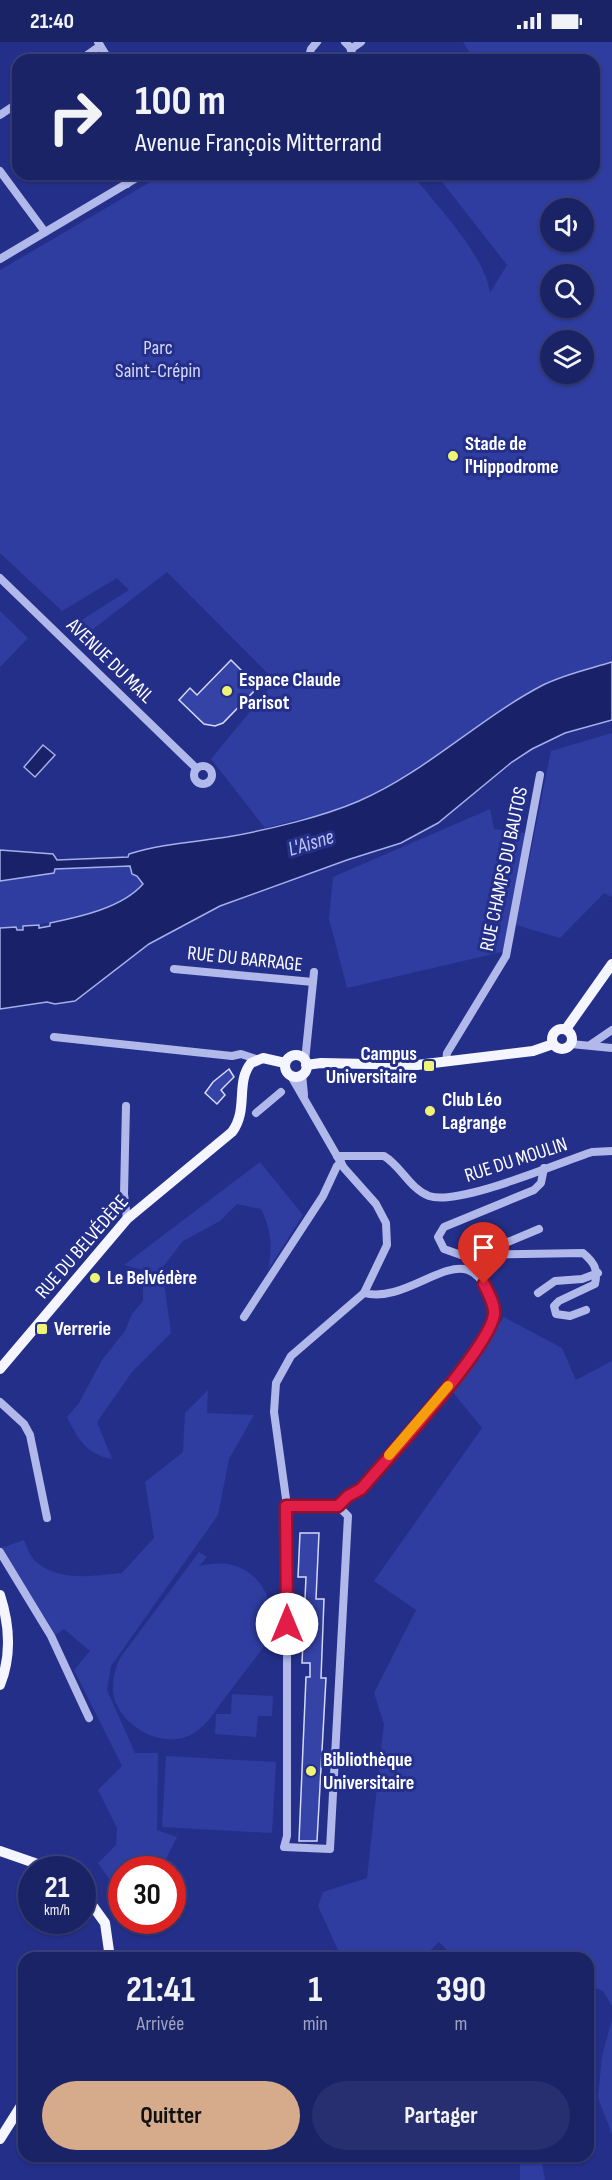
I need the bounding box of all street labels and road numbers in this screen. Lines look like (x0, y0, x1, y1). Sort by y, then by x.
street label: AVENUE DU MAIL (61, 613, 159, 709)
street label: RUE CHAMPS DU BAUTOS (475, 785, 533, 953)
street label: RUE DU BARRAGE (186, 941, 304, 977)
street label: RUE DU MOULIN (462, 1132, 570, 1188)
street label: RUE DU BELVÉDÈRE (30, 1190, 134, 1304)

